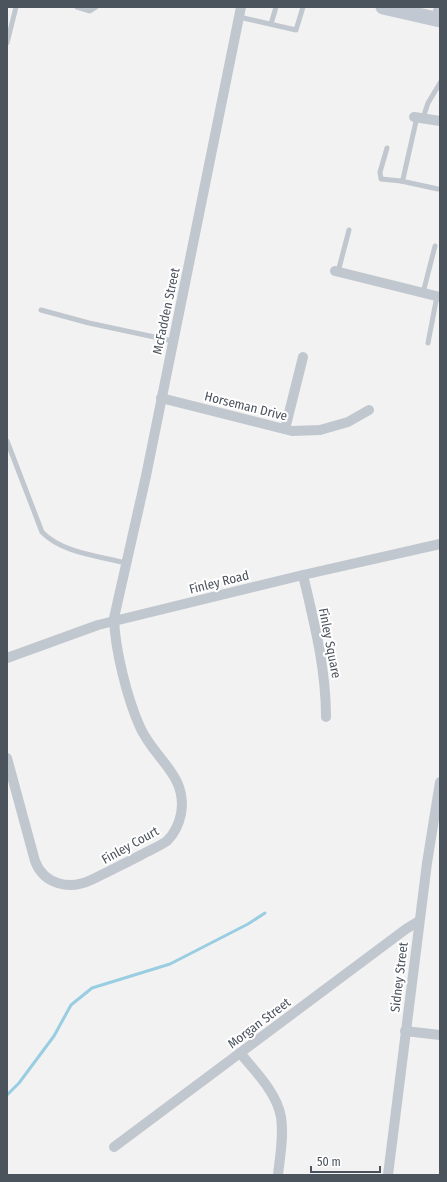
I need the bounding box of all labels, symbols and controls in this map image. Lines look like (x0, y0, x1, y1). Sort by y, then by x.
street label: McFadden Street (149, 266, 183, 356)
street label: Horseman Drive (203, 388, 289, 424)
street label: Finley Road (188, 567, 250, 597)
street label: Finley Square (316, 607, 344, 679)
street label: Finley Court (99, 823, 162, 867)
street label: Sidney Street (387, 940, 411, 1013)
street label: Morgan Street (225, 994, 294, 1051)
scale bar (311, 1148, 380, 1174)
text: 50 m (317, 1155, 341, 1169)

